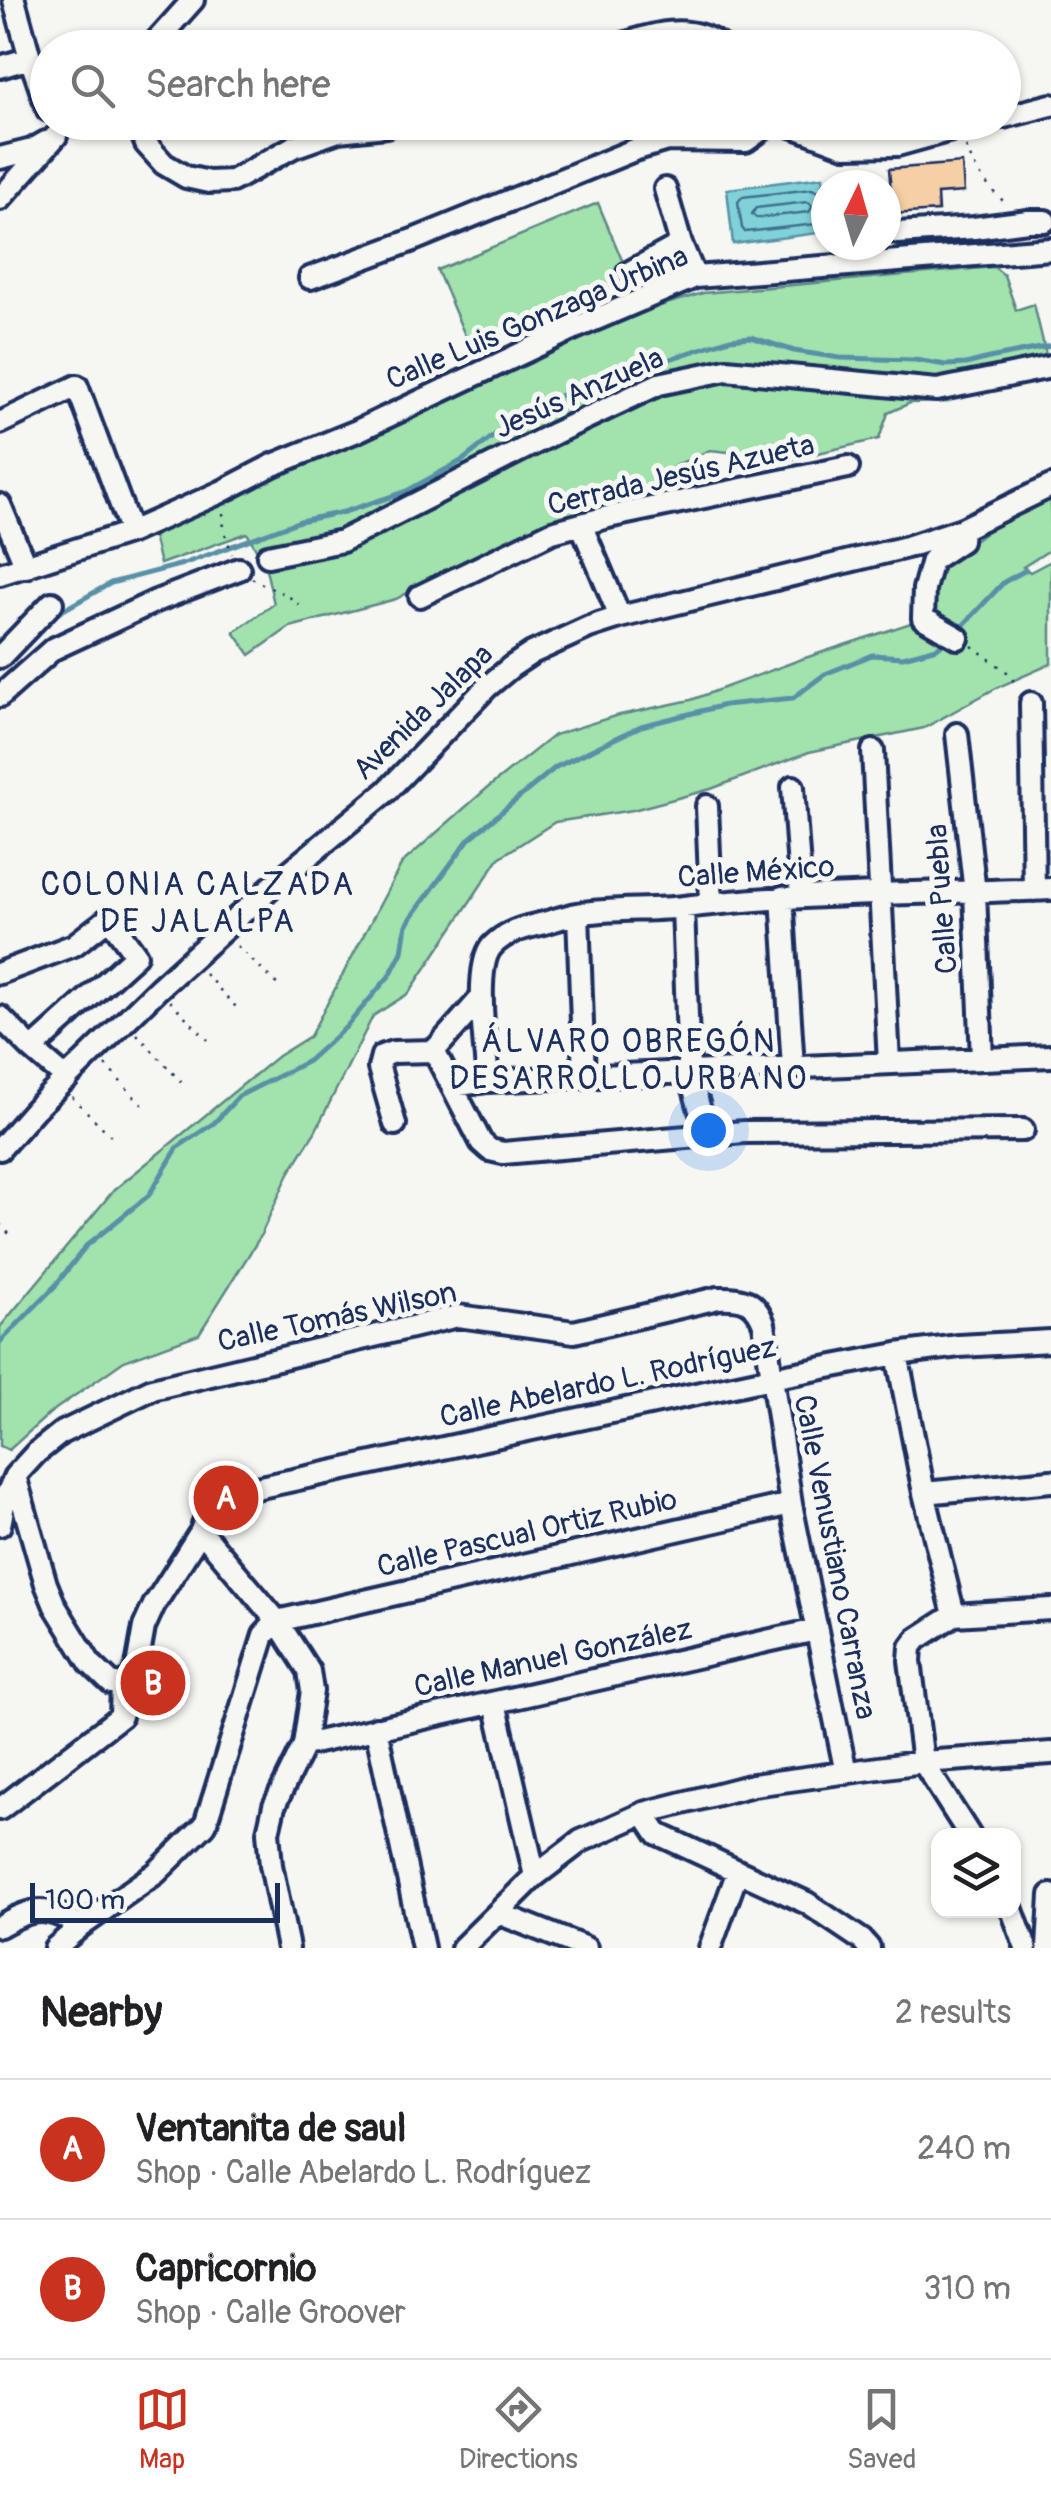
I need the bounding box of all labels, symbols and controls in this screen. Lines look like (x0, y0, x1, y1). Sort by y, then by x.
search box (30, 30, 1021, 140)
icon: search (65, 58, 120, 113)
text: Search here (145, 61, 331, 109)
north arrow (811, 170, 901, 260)
street label: Calle Luis Gonzaga Urbina (380, 238, 694, 398)
street label: Jesús Anzuela (489, 339, 669, 447)
street label: Cerrada Jesús Azueta (544, 426, 818, 524)
street label: Avenida Jalapa (345, 636, 501, 788)
street label: Calle Puebla (918, 823, 966, 975)
street label: Calle México (676, 848, 836, 896)
district label: COLONIA CALZADA DE JALALPA (40, 865, 356, 942)
district label: ÁLVARO OBREGÓN DESARROLLO URBANO (449, 1020, 809, 1099)
your location (683, 1105, 734, 1156)
street label: Calle Tomás Wilson (214, 1274, 460, 1360)
street label: Calle Abelardo L. Rodríguez (436, 1328, 780, 1436)
street label: Calle Venustiano Carranza (785, 1392, 885, 1722)
pin: A (194, 1460, 258, 1536)
street label: Calle Pascual Ortiz Rubio (373, 1480, 681, 1586)
street label: Calle Manuel González (411, 1610, 695, 1706)
pin: B (120, 1646, 186, 1720)
map controls (931, 1828, 1021, 1918)
button: layers (931, 1828, 1021, 1918)
scale bar (30, 1878, 280, 1922)
text: 100 m (45, 1883, 125, 1918)
text: Nearby (40, 1987, 162, 2039)
text: 2 results (895, 1993, 1011, 2033)
text: Ventanita de saul (135, 2105, 406, 2153)
text: A (62, 2129, 83, 2169)
text: 240 m (917, 2129, 1011, 2169)
text: Shop · Calle Abelardo L. Rodríguez (135, 2153, 591, 2193)
text: Capricornio (135, 2245, 316, 2293)
text: B (63, 2269, 82, 2309)
text: 310 m (923, 2269, 1011, 2309)
text: Shop · Calle Groover (135, 2293, 406, 2333)
tab: Map (135, 2382, 190, 2477)
tab: Directions (459, 2382, 578, 2477)
tab: Saved (847, 2382, 916, 2477)

